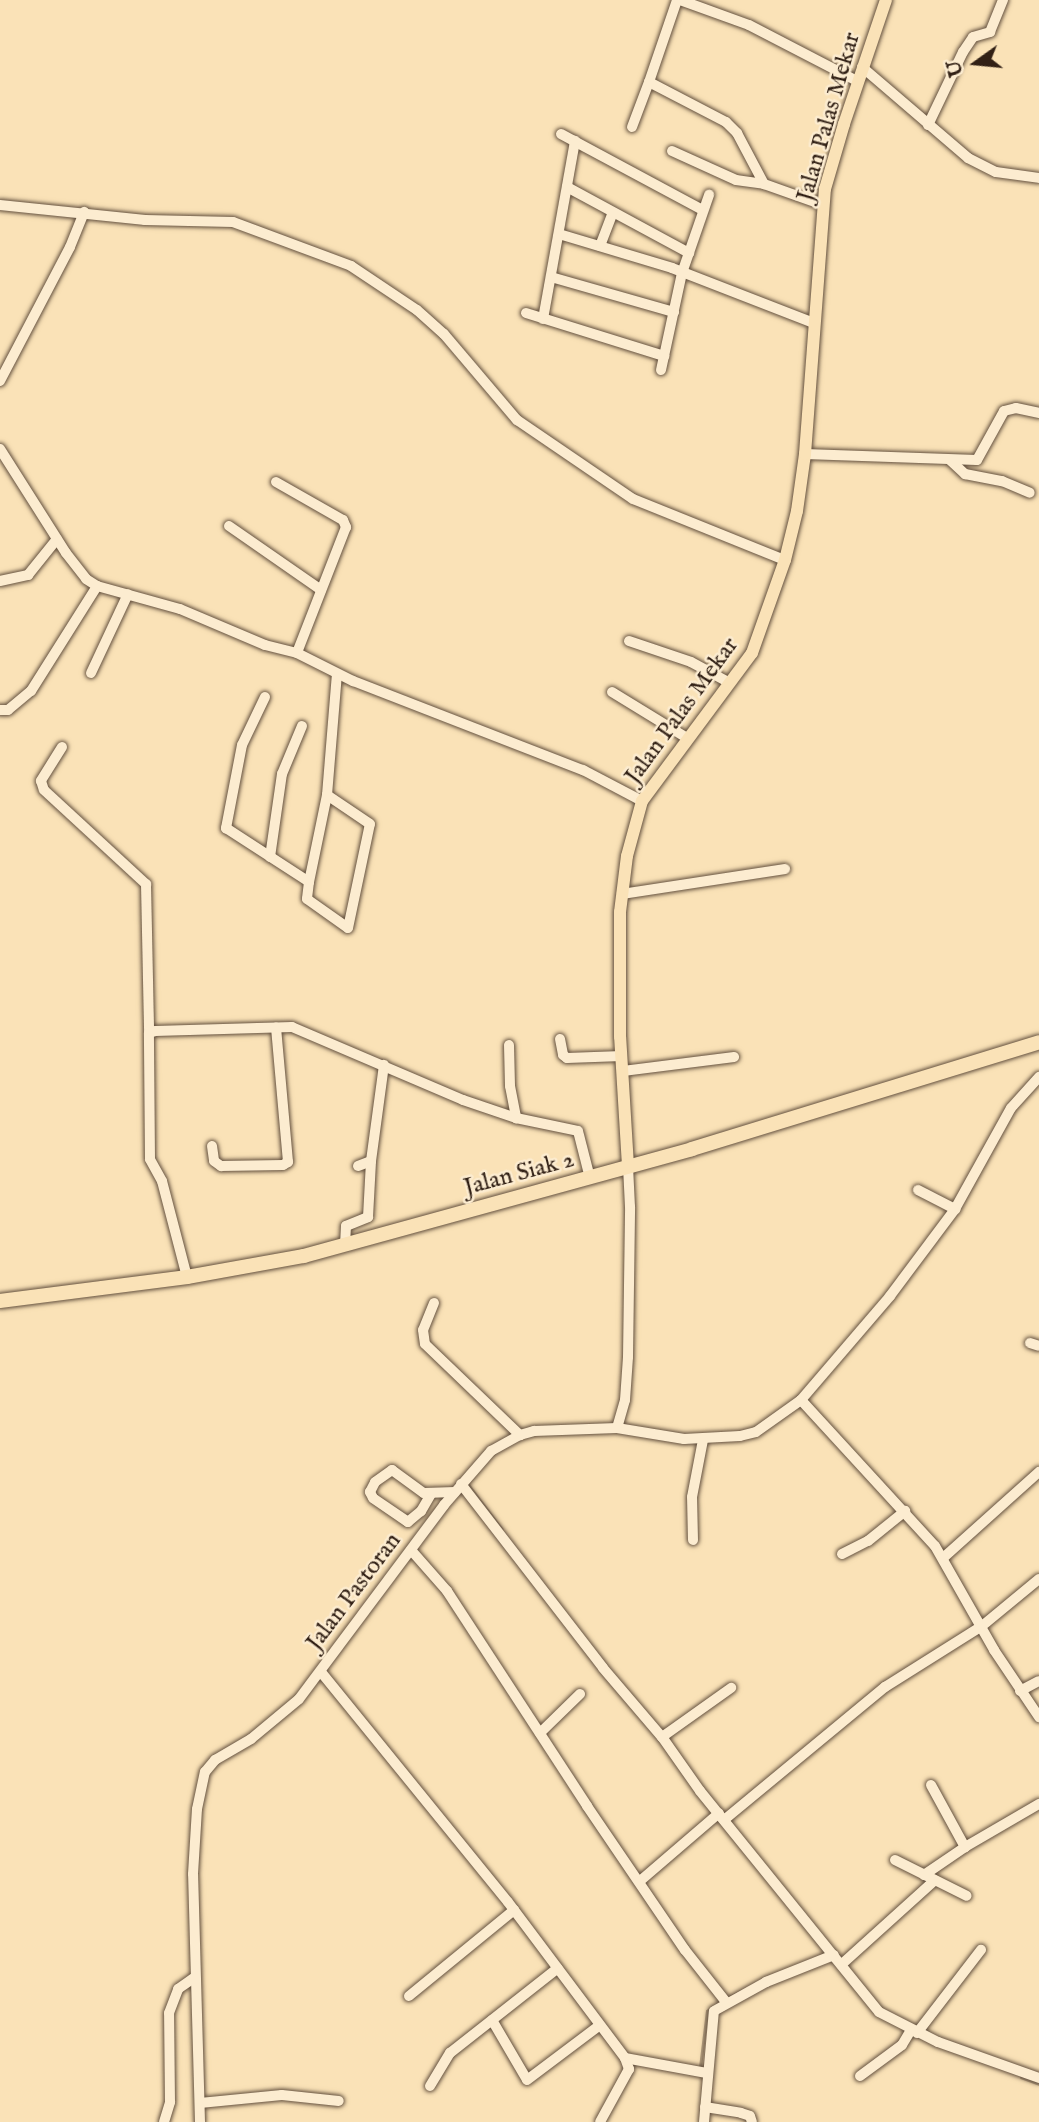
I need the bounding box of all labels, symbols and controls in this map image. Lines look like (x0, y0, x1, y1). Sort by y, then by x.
north arrow (941, 28, 1011, 98)
street label: Jalan Palas Mekar (791, 29, 867, 205)
text: U (942, 58, 969, 79)
street label: Jalan Palas Mekar (619, 632, 745, 790)
street label: Jalan Siak 2 (461, 1145, 577, 1203)
street label: Jalan Pastoran (300, 1527, 408, 1657)

